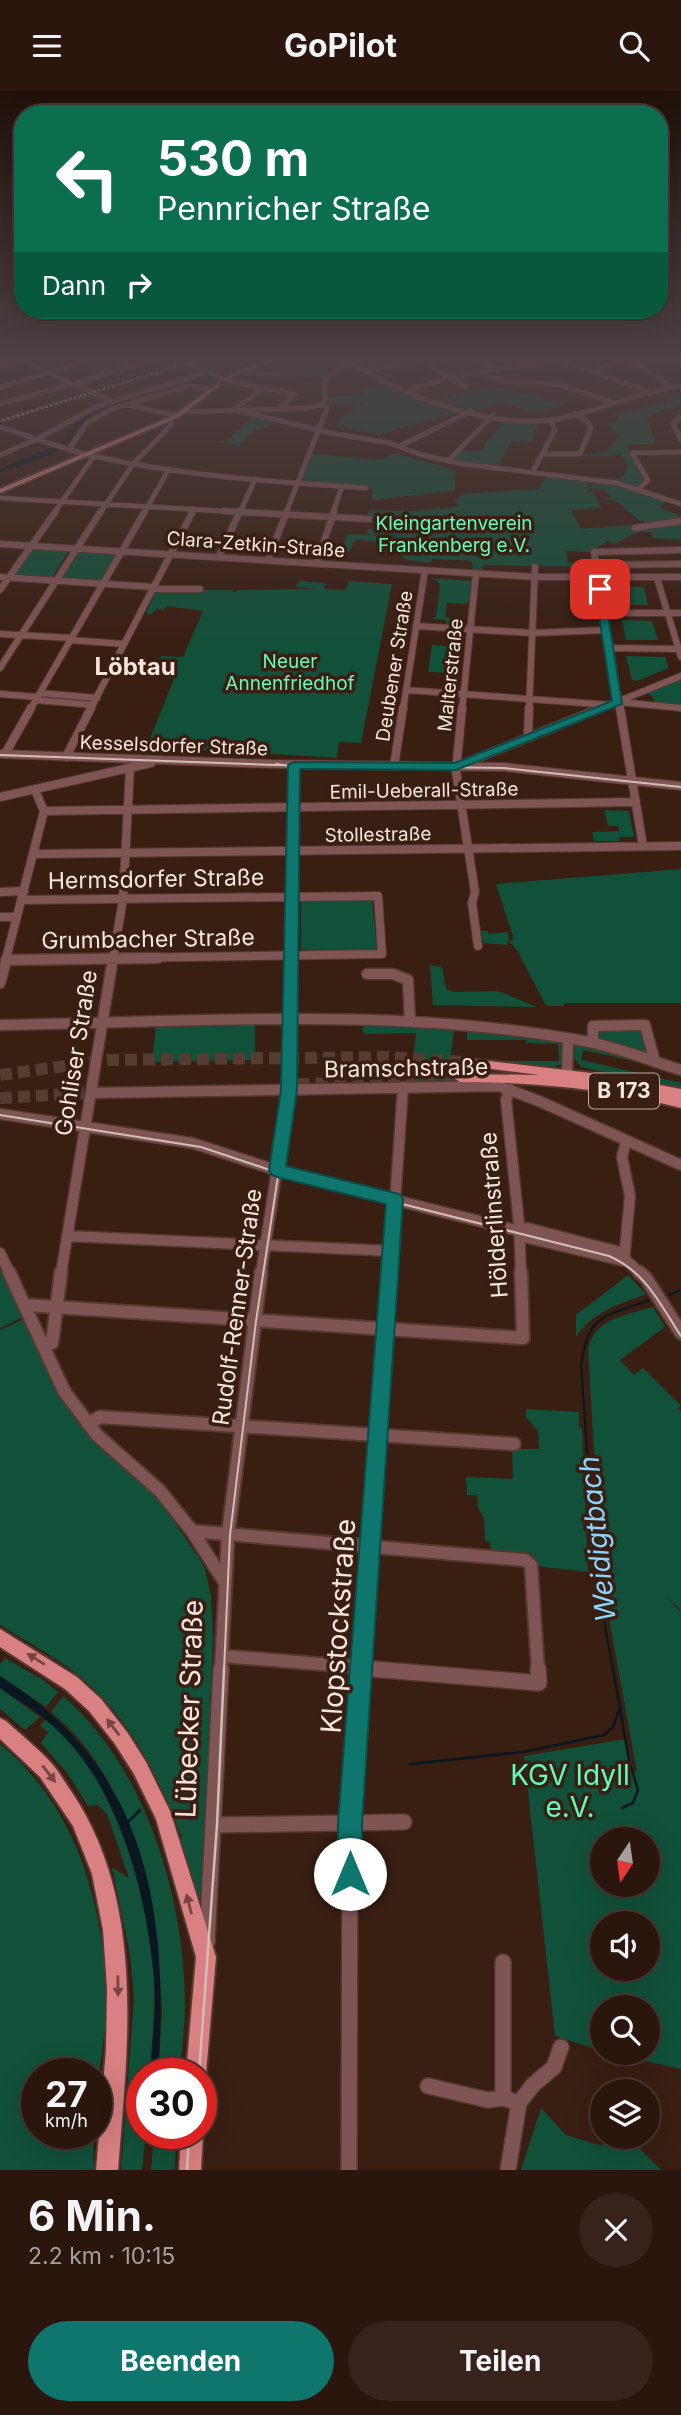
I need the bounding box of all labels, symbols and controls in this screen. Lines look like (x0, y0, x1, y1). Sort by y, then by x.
text: GoPilot (284, 26, 397, 65)
icon: menu (28, 27, 66, 65)
icon: search (615, 27, 653, 65)
text: 530 m (157, 129, 309, 188)
icon: left (42, 133, 133, 224)
text: Pennricher Straße (157, 189, 430, 228)
icon: right (120, 266, 158, 304)
text: Dann (42, 270, 106, 301)
park label: Kleingartenverein Frankenberg e.V. (375, 512, 533, 557)
street label: Clara-Zetkin-Straße (166, 527, 346, 562)
pin (570, 559, 630, 619)
icon: arrive (581, 570, 619, 608)
street label: Deubener Straße (371, 589, 418, 743)
street label: Malterstraße (433, 617, 468, 733)
park label: Neuer Annenfriedhof (225, 650, 355, 695)
district label: Löbtau (94, 652, 176, 681)
street label: Kesselsdorfer Straße (79, 731, 269, 760)
street label: Emil-Ueberall-Straße (329, 777, 519, 804)
street label: Stollestraße (324, 822, 432, 847)
street label: Hermsdorfer Straße (48, 863, 264, 895)
street label: Grumbacher Straße (41, 923, 255, 955)
street label: Gohliser Straße (49, 968, 103, 1138)
street label: Bramschstraße (324, 1053, 488, 1083)
road number: B 173 (589, 1073, 659, 1109)
street label: Hölderlinstraße (474, 1131, 514, 1299)
street label: Rudolf-Renner-Straße (207, 1187, 267, 1427)
water label: Weidigtbach (571, 1455, 623, 1623)
street label: Klopstockstraße (314, 1518, 362, 1734)
street label: Lübecker Straße (168, 1599, 210, 1819)
one-way arrow (26, 1653, 45, 1666)
one-way arrow (107, 1718, 121, 1736)
park label: KGV Idyll e.V. (510, 1758, 630, 1824)
one-way arrow (42, 1764, 57, 1782)
north arrow (590, 1827, 660, 1897)
map controls (590, 1827, 660, 2149)
position arrow (313, 1837, 387, 1911)
one-way arrow (183, 1893, 194, 1915)
button: sound (590, 1911, 660, 1981)
one-way arrow (112, 1975, 124, 1997)
button: search (590, 1995, 660, 2065)
speed limit sign: 30 (126, 2058, 217, 2149)
text: 27 (45, 2073, 88, 2115)
button: layers (590, 2079, 660, 2149)
text: km/h (45, 2110, 88, 2131)
text: 6 Min. (28, 2190, 156, 2241)
button: close (579, 2193, 653, 2267)
text: 2.2 km · 10:15 (28, 2242, 175, 2270)
button: Beenden (28, 2321, 334, 2401)
button: Teilen (348, 2321, 653, 2401)

